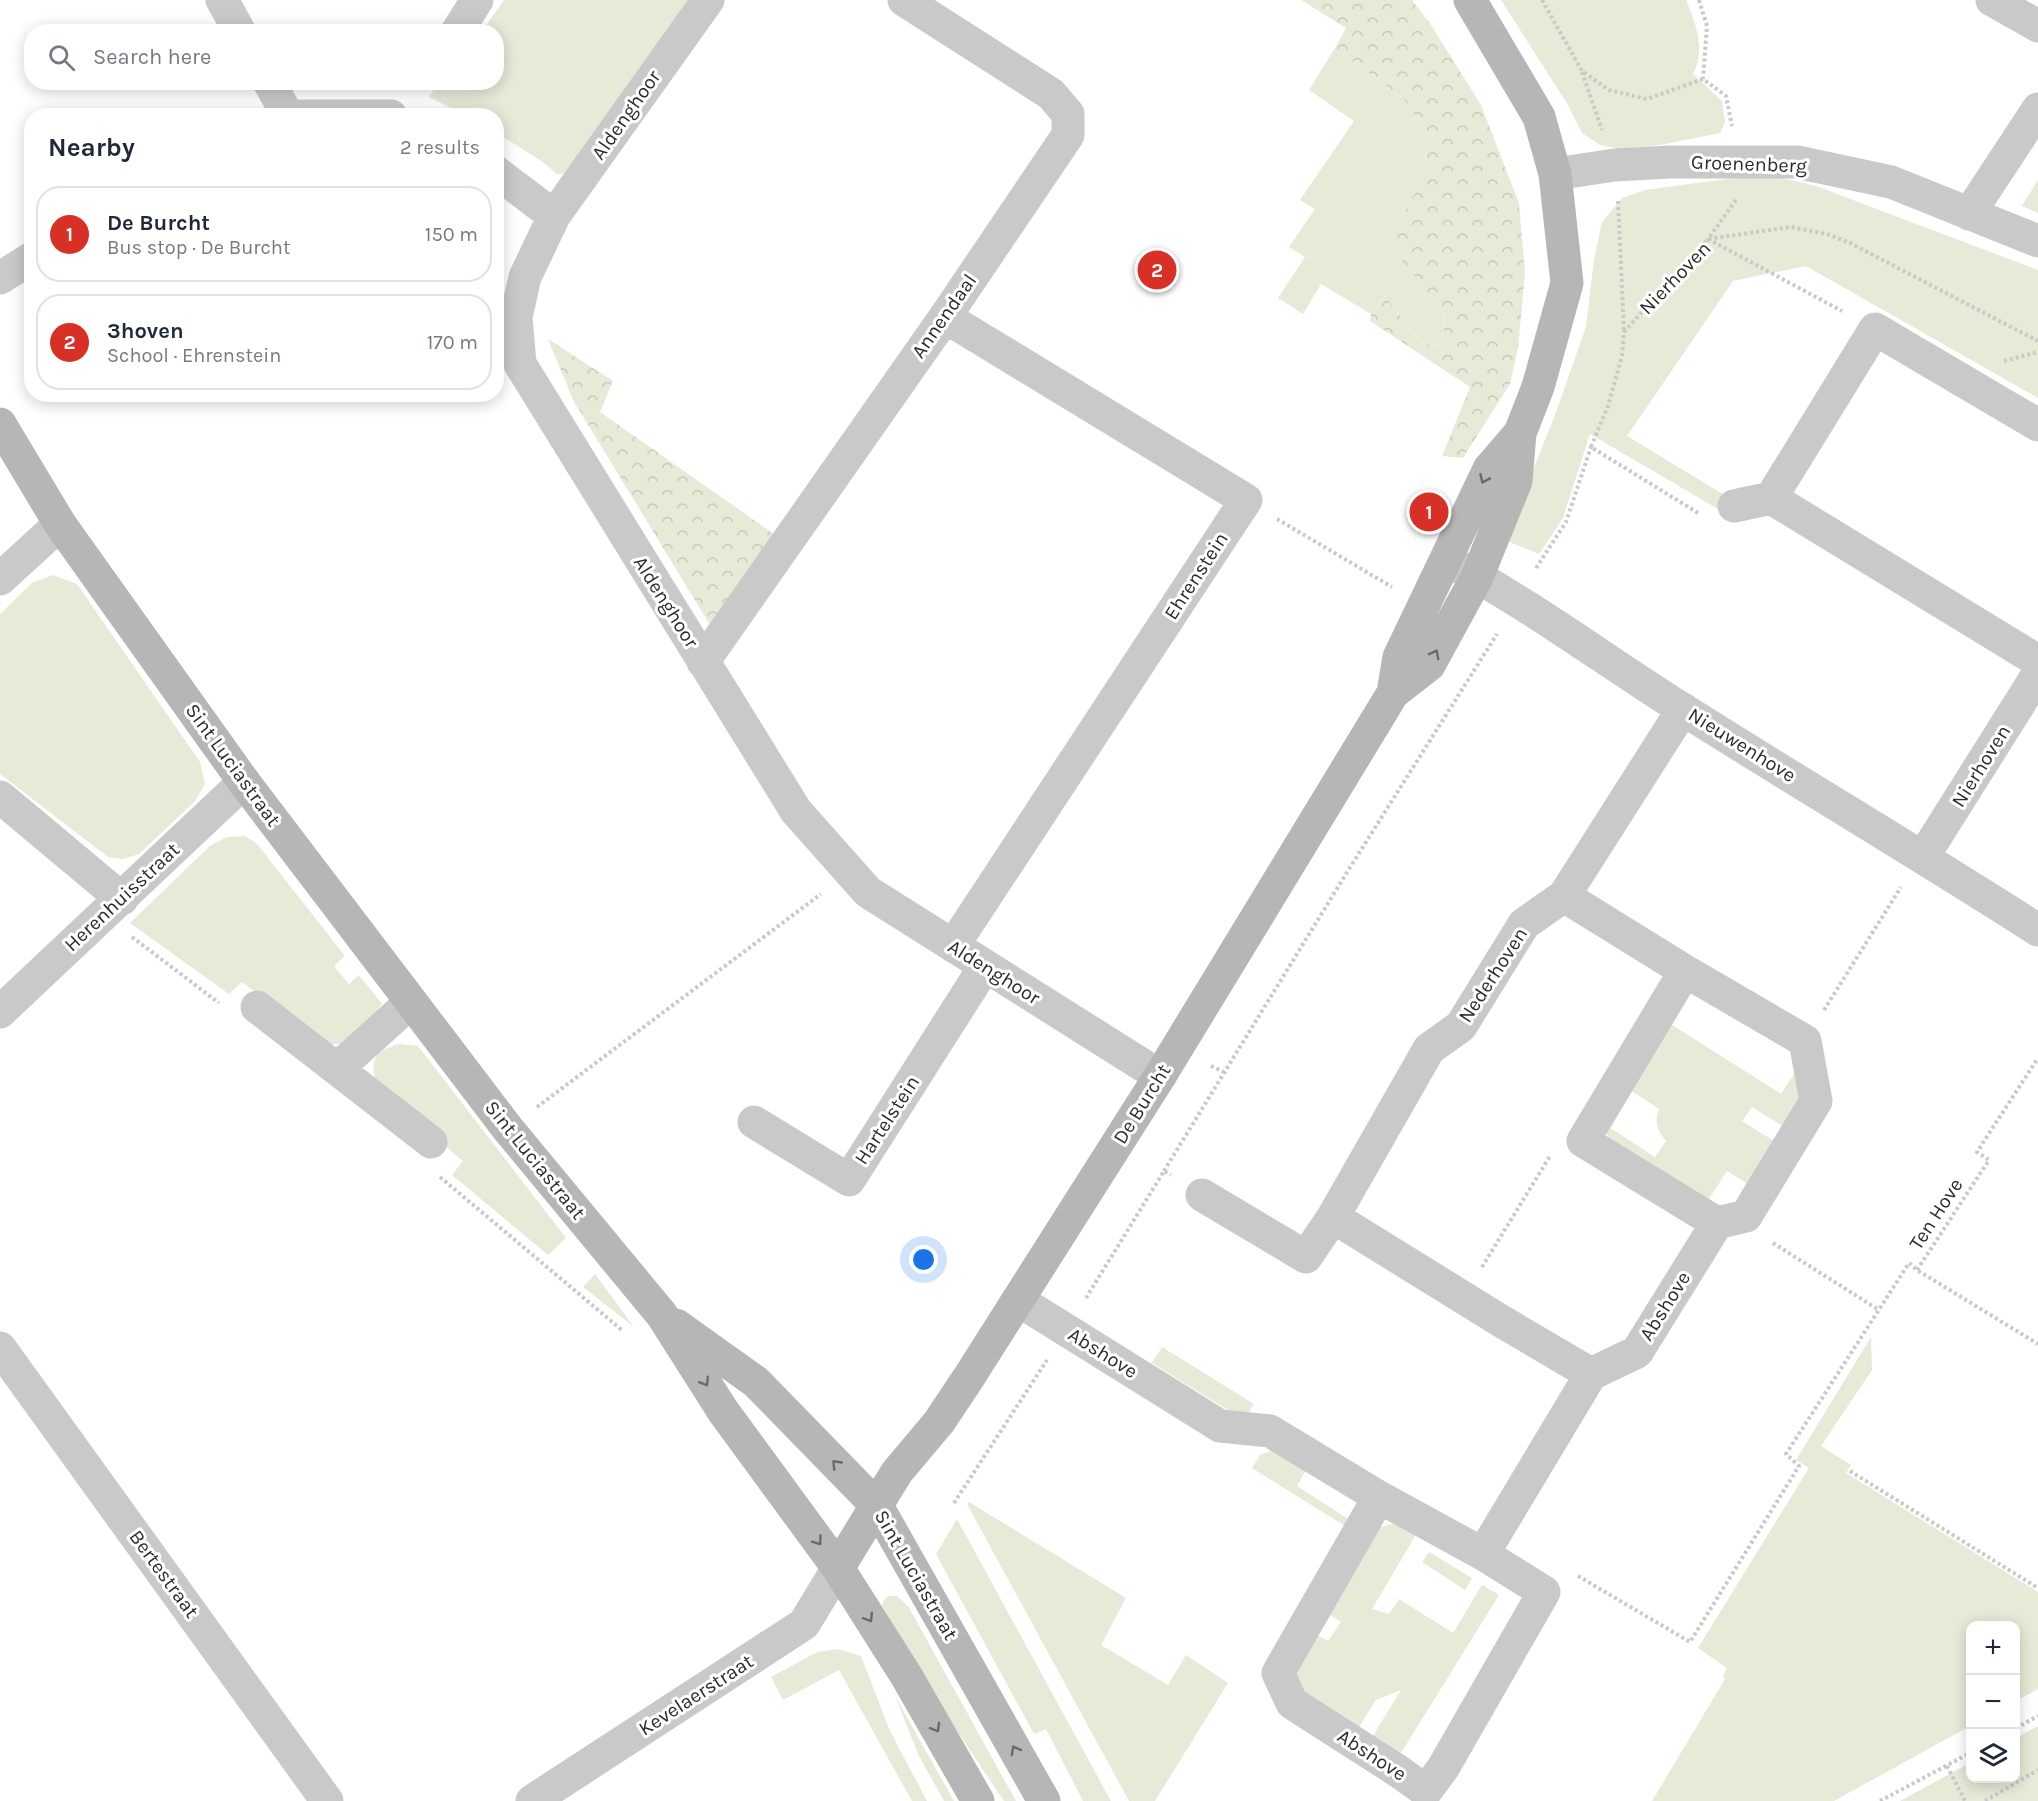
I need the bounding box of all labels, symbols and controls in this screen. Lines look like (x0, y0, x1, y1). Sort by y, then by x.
search box (24, 24, 504, 90)
icon: search (45, 41, 78, 74)
text: Search here (93, 44, 211, 70)
street label: Aldenghoor (587, 65, 666, 164)
text: Nearby (48, 132, 135, 163)
text: 2 results (400, 136, 480, 159)
street label: Groenenberg (1691, 150, 1807, 178)
text: De Burcht (107, 210, 210, 236)
text: 1 (66, 223, 73, 246)
text: 150 m (425, 223, 478, 246)
text: Bus stop · De Burcht (107, 236, 290, 259)
street label: Nierhoven (1635, 237, 1715, 319)
pin: 2 (1138, 248, 1176, 292)
street label: Annendaal (907, 269, 981, 363)
text: 3hoven (107, 318, 184, 344)
text: 2 (63, 331, 76, 354)
text: 170 m (427, 331, 478, 354)
text: School · Ehrenstein (107, 344, 281, 367)
one-way arrow (1480, 473, 1492, 484)
pin: 1 (1410, 490, 1448, 534)
street label: Ehrenstein (1159, 528, 1233, 624)
street label: Aldenghoor (629, 552, 704, 653)
one-way arrow (1428, 650, 1439, 660)
street label: Sint Luciastraat (181, 699, 285, 831)
street label: Nieuwenhove (1684, 703, 1800, 787)
street label: Nierhoven (1947, 721, 2015, 811)
street label: Herenhuisstraat (60, 838, 185, 956)
street label: Nederhoven (1454, 923, 1532, 1027)
street label: Aldenghoor (944, 935, 1045, 1010)
street label: De Burcht (1108, 1059, 1176, 1148)
street label: Hartelstein (850, 1071, 924, 1169)
street label: Sint Luciastraat (480, 1096, 590, 1224)
street label: Ten Hove (1905, 1174, 1967, 1254)
your location (909, 1245, 938, 1274)
street label: Abshove (1635, 1267, 1695, 1345)
street label: Abshove (1064, 1323, 1142, 1383)
one-way arrow (698, 1375, 709, 1386)
one-way arrow (832, 1460, 843, 1470)
street label: Sint Luciastraat (870, 1506, 963, 1644)
street label: Bertestraat (125, 1526, 204, 1623)
one-way arrow (811, 1534, 822, 1545)
one-way arrow (862, 1611, 873, 1622)
map controls (1966, 1621, 2020, 1783)
button: + (1966, 1621, 2020, 1675)
street label: Kevelaerstraat (635, 1649, 758, 1740)
button: − (1966, 1675, 2020, 1729)
one-way arrow (929, 1722, 940, 1732)
street label: Abshove (1333, 1724, 1411, 1786)
button: layers (1966, 1729, 2020, 1783)
one-way arrow (1011, 1746, 1022, 1756)

